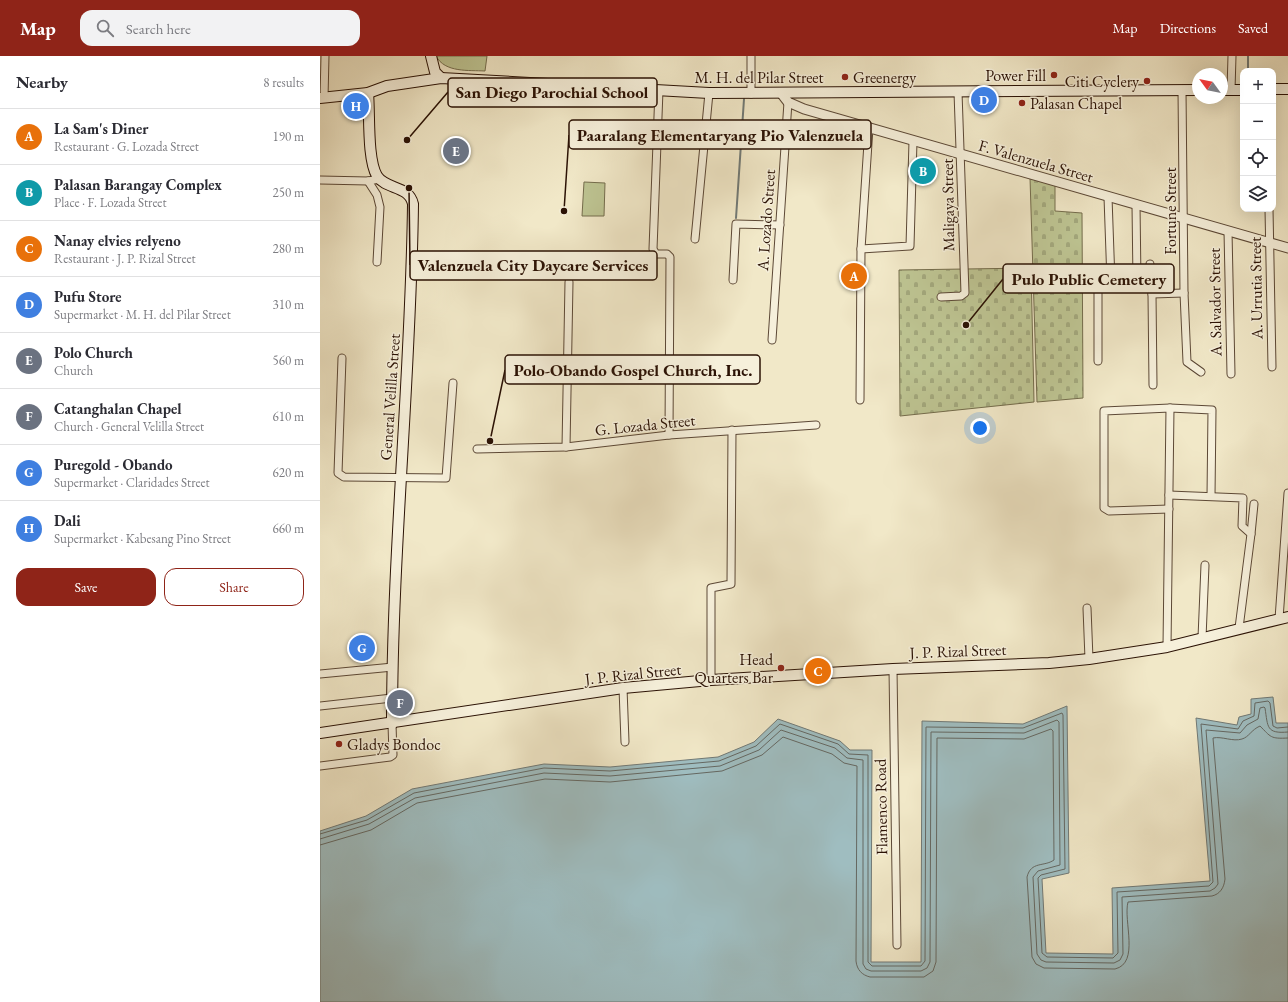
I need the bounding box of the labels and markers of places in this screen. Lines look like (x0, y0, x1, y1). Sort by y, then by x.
place label: Power Fill (985, 65, 1046, 86)
place label: Greenergy (853, 67, 917, 88)
marker: Power Fill (1049, 70, 1059, 80)
place label: Citi Cyclery (1065, 71, 1140, 92)
marker: Greenergy (840, 72, 850, 82)
marker: Citi Cyclery (1142, 76, 1152, 86)
callout: San Diego Parochial School (448, 78, 657, 107)
pin: D (971, 85, 997, 115)
pin: H (343, 91, 369, 121)
place label: Palasan Chapel (1030, 93, 1122, 114)
marker: Palasan Chapel (1017, 98, 1027, 108)
callout: Paaralang Elementaryang Pio Valenzuela (569, 120, 871, 149)
pin: E (443, 136, 469, 166)
pin: B (910, 156, 936, 186)
callout: Valenzuela City Daycare Services (410, 251, 657, 280)
pin: A (841, 261, 867, 291)
callout: Pulo Public Cemetery (1003, 264, 1174, 293)
callout: Polo-Obando Gospel Church, Inc. (505, 355, 760, 384)
pin: G (349, 633, 375, 663)
place label: Head Quarters Bar (695, 649, 774, 688)
pin: C (805, 656, 831, 686)
marker: Head Quarters Bar (776, 663, 786, 673)
pin: F (387, 688, 413, 718)
place label: Gladys Bondoc (347, 734, 441, 755)
marker: Gladys Bondoc (334, 739, 344, 749)

